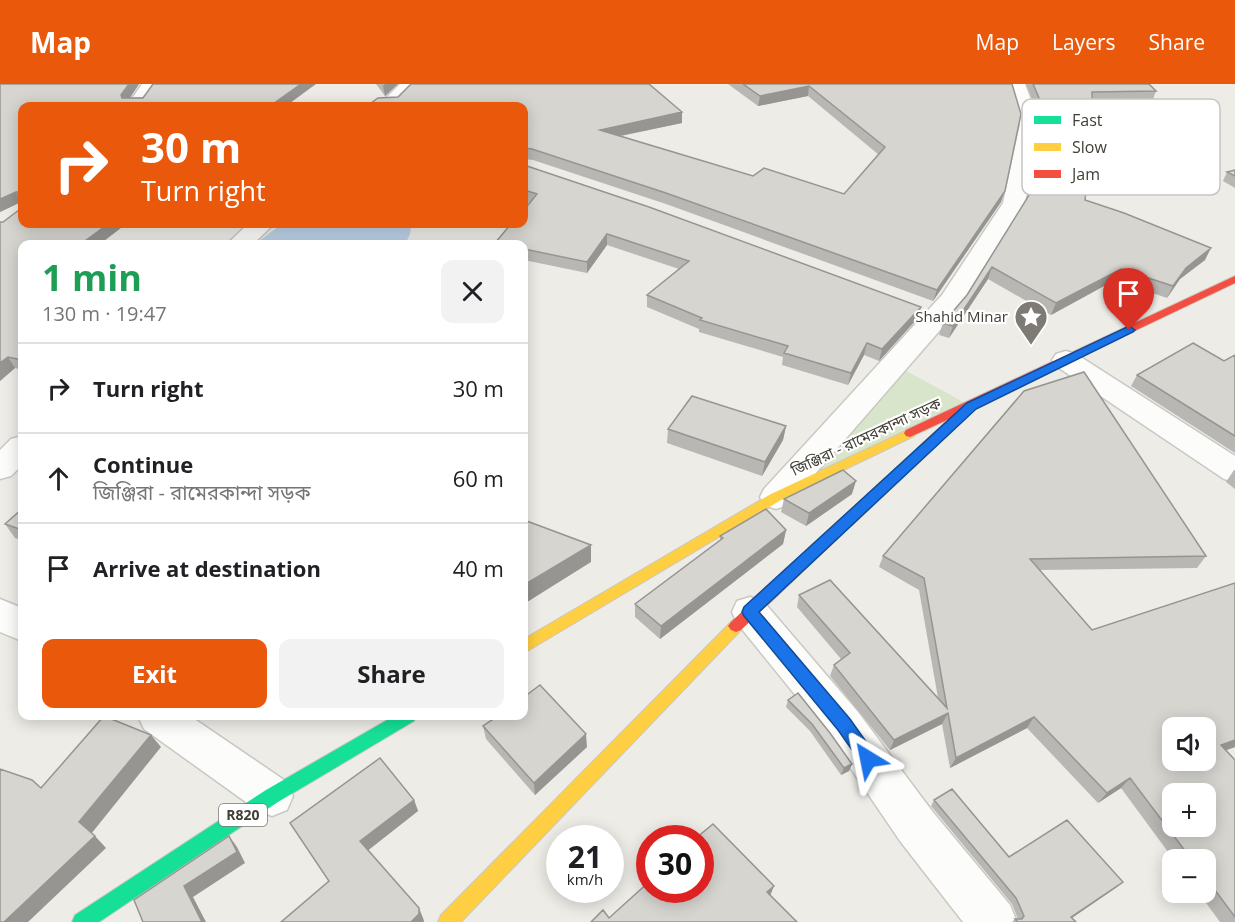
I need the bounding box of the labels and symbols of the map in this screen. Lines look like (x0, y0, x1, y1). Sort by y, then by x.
legend (1022, 99, 1220, 195)
text: Fast (1072, 109, 1103, 131)
text: Slow (1072, 136, 1107, 158)
text: Jam (1070, 163, 1100, 185)
pin (1103, 268, 1154, 330)
place icon: Shahid Minar (1013, 299, 1049, 346)
place label: Shahid Minar (915, 306, 1008, 326)
street label: জিঞ্জিরা - রামেরকান্দা সড়ক (786, 392, 945, 480)
position arrow (836, 727, 900, 791)
road number: R820 (219, 804, 267, 826)
speed limit sign: 30 (636, 825, 714, 903)

